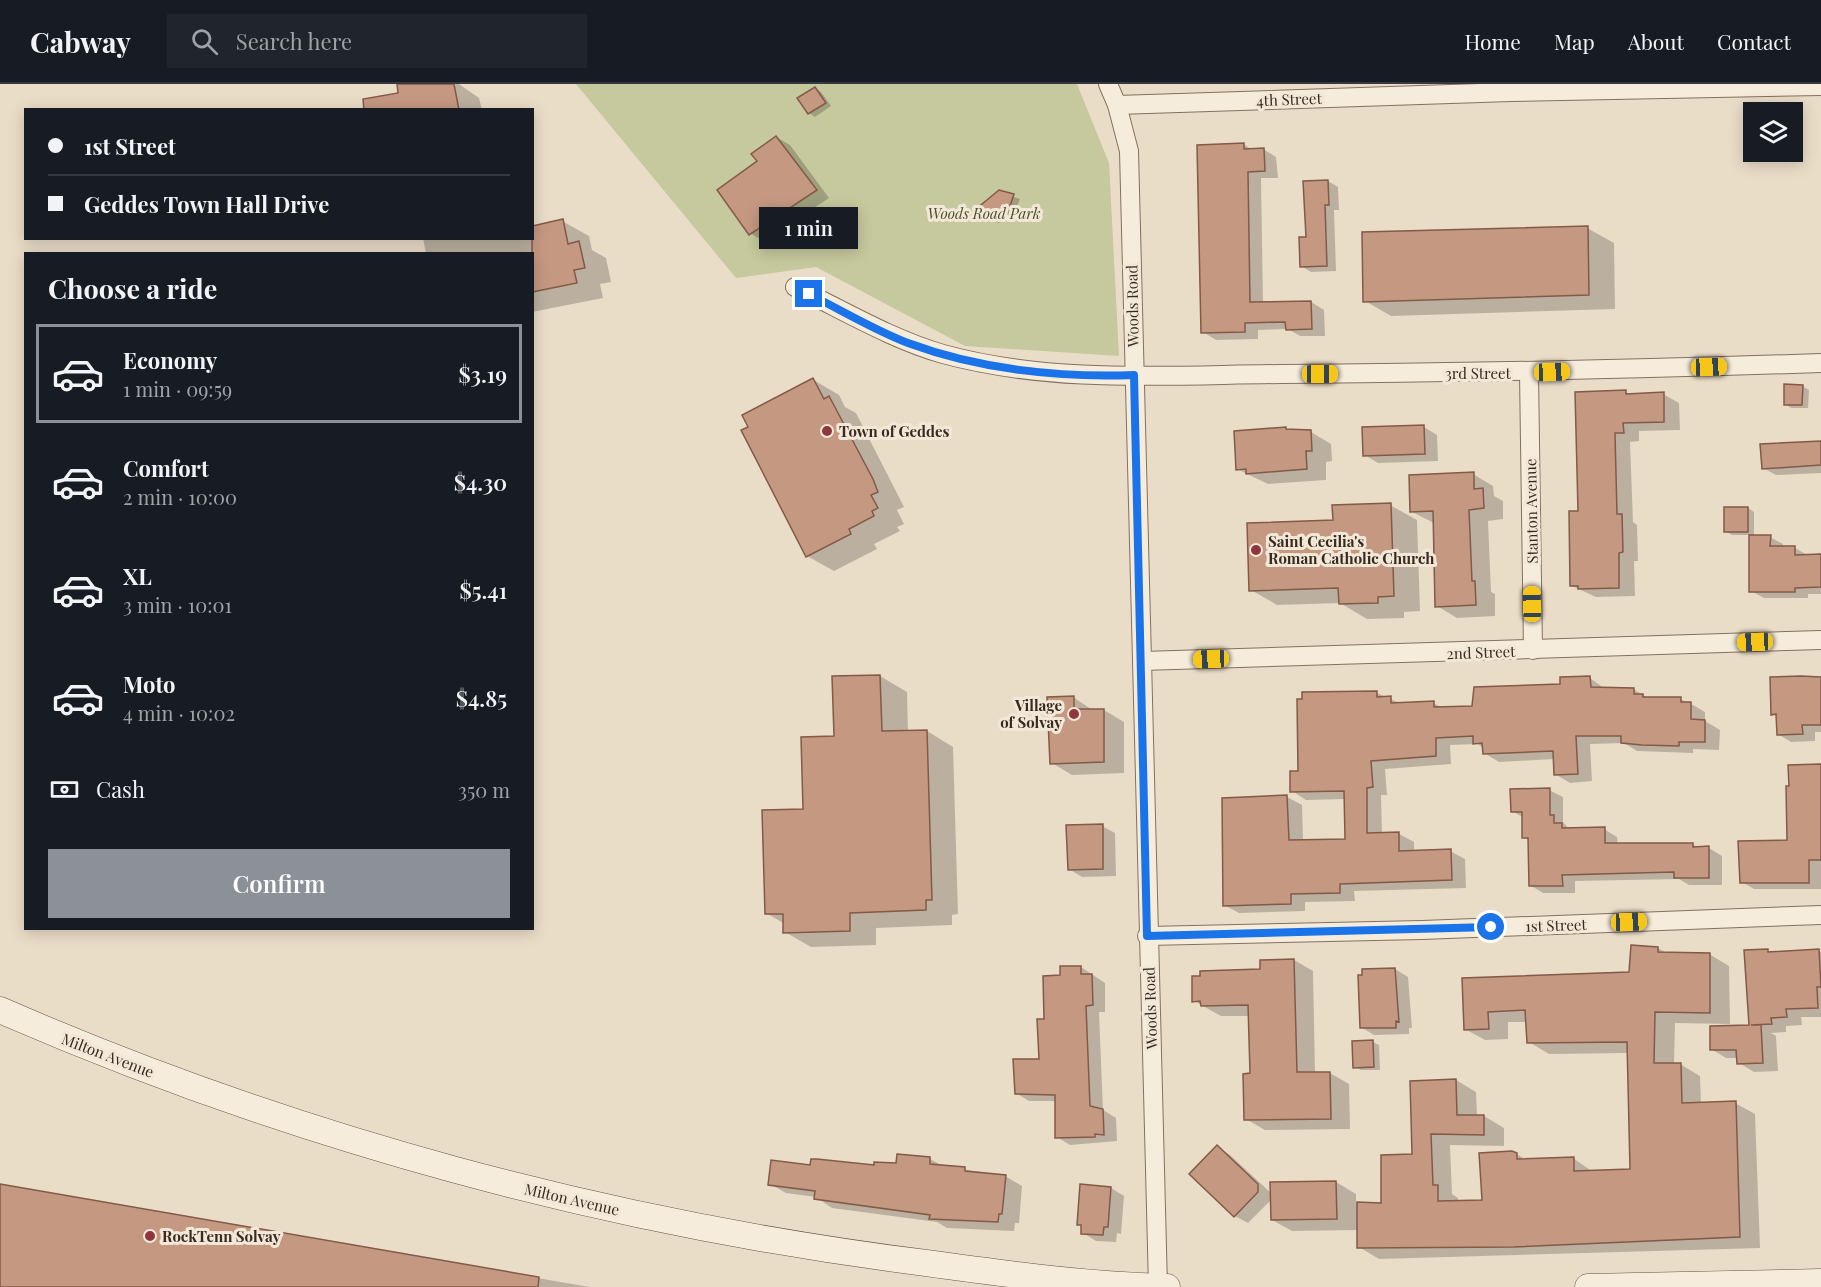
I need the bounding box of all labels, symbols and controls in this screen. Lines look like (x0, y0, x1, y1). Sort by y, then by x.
search box (167, 14, 587, 68)
text: Cabway (30, 23, 131, 60)
icon: search (188, 25, 221, 58)
text: Search here (236, 26, 352, 56)
text: Home (1465, 27, 1521, 55)
text: Map (1554, 27, 1595, 55)
text: About (1628, 27, 1684, 55)
text: Contact (1717, 27, 1791, 55)
street label: 4th Street (1256, 88, 1323, 110)
map controls (1743, 102, 1803, 162)
button: layers (1743, 102, 1803, 162)
text: 1st Street (84, 131, 176, 161)
text: Geddes Town Hall Drive (84, 189, 329, 219)
park label: Woods Road Park (928, 203, 1041, 223)
callout: 1 min (760, 207, 858, 249)
text: 1 min (784, 214, 833, 241)
street label: Woods Road (1121, 264, 1143, 348)
text: Choose a ride (48, 270, 217, 306)
route end (795, 280, 822, 307)
text: Economy (123, 345, 217, 375)
icon: car (51, 347, 105, 401)
car (1691, 357, 1727, 377)
text: $3.19 (458, 359, 507, 389)
car (1534, 362, 1570, 382)
street label: 3rd Street (1445, 363, 1512, 383)
car (1302, 365, 1338, 383)
text: 1 min · 09:59 (123, 375, 232, 402)
place label: Town of Geddes (839, 421, 950, 441)
marker: Town of Geddes (820, 424, 834, 438)
text: Comfort (123, 453, 209, 483)
icon: car (51, 455, 105, 509)
street label: Stanton Avenue (1520, 458, 1542, 564)
text: $4.30 (454, 467, 507, 497)
text: 2 min · 10:00 (123, 483, 237, 510)
place label: Saint Cecilia's Roman Catholic Church (1268, 531, 1434, 568)
marker: Saint Cecilia's Roman Catholic Church (1249, 543, 1263, 557)
text: XL (123, 561, 152, 591)
icon: car (51, 563, 105, 617)
text: $5.41 (459, 575, 507, 605)
car (1523, 586, 1541, 622)
text: 3 min · 10:01 (123, 591, 232, 618)
car (1737, 632, 1773, 652)
street label: 2nd Street (1446, 641, 1516, 663)
car (1193, 649, 1229, 669)
text: Moto (123, 669, 176, 699)
icon: car (51, 671, 105, 725)
text: $4.85 (456, 683, 507, 713)
place label: Village of Solvay (1000, 695, 1062, 732)
text: 4 min · 10:02 (123, 699, 235, 726)
marker: Village of Solvay (1067, 707, 1081, 721)
icon: cash (48, 773, 81, 806)
text: Cash (96, 774, 145, 804)
text: 350 m (458, 776, 510, 803)
button: Confirm (48, 849, 510, 918)
car (1611, 912, 1647, 932)
route start (1477, 913, 1504, 940)
street label: 1st Street (1525, 914, 1588, 936)
street label: Woods Road (1139, 966, 1161, 1050)
street label: Milton Avenue (59, 1028, 157, 1082)
street label: Milton Avenue (523, 1178, 621, 1220)
place label: RockTenn Solvay (162, 1226, 281, 1246)
marker: RockTenn Solvay (143, 1229, 157, 1243)

